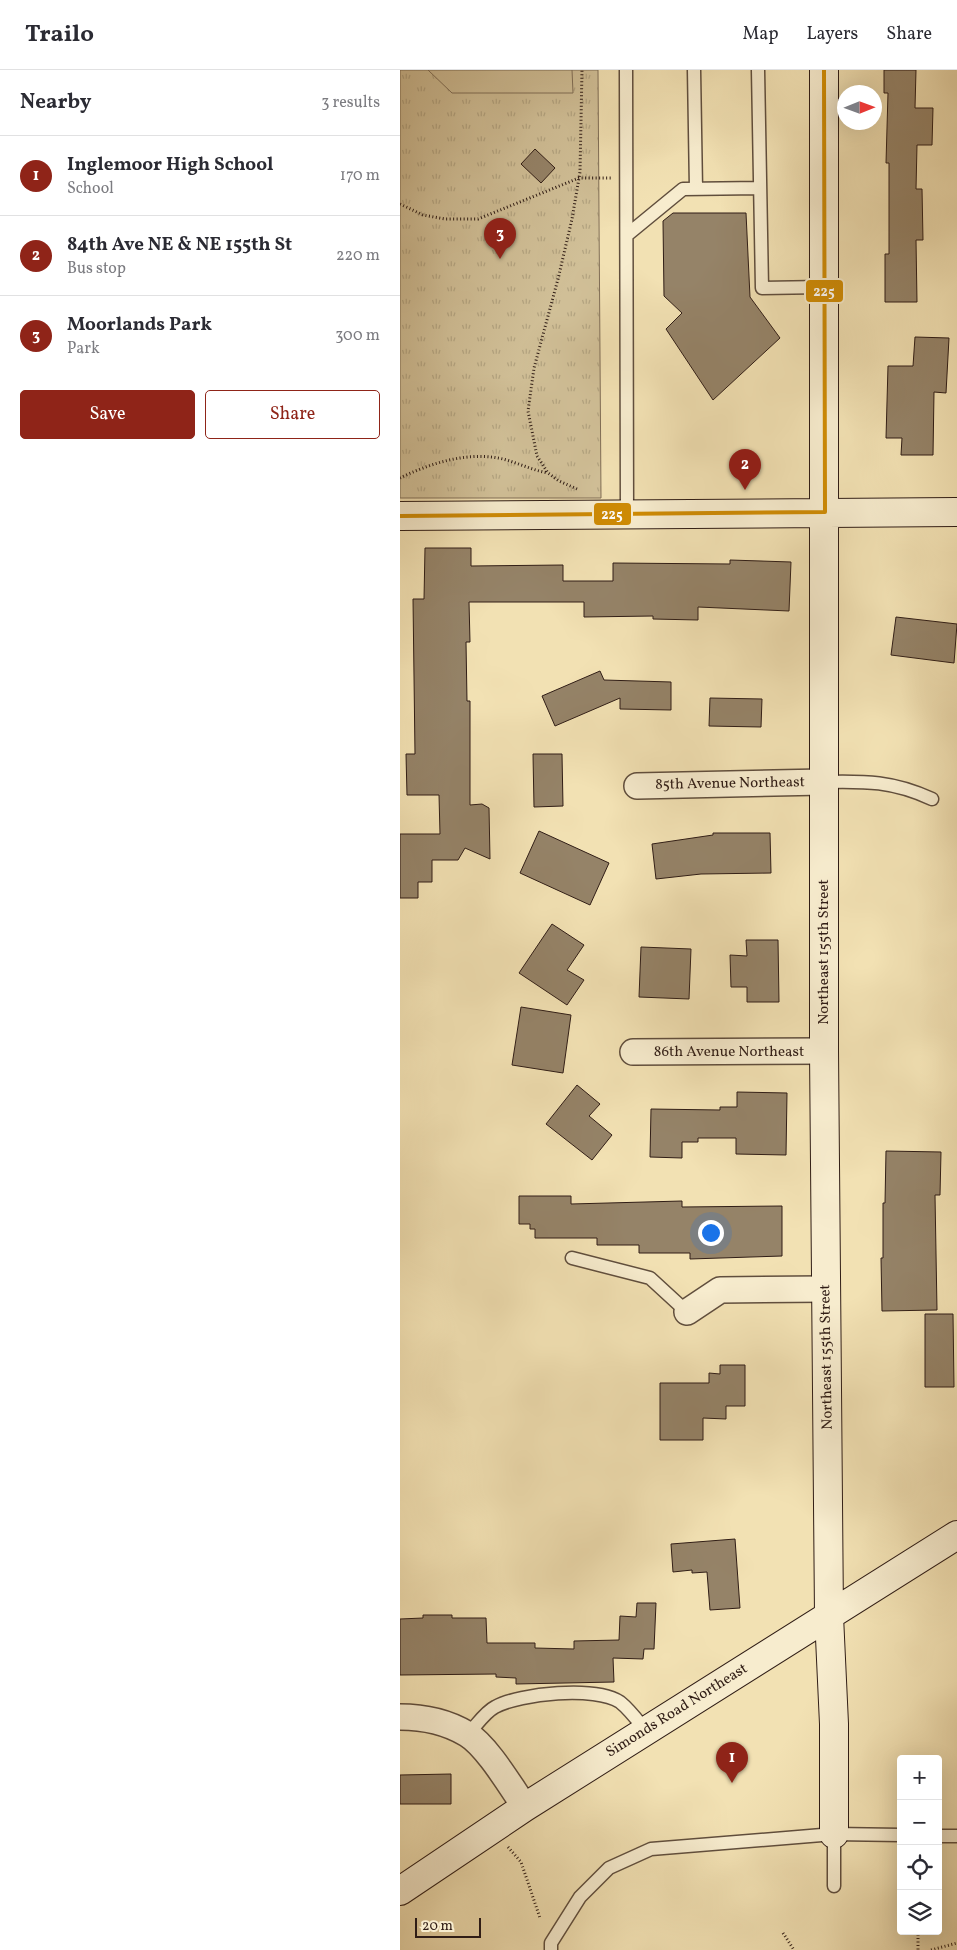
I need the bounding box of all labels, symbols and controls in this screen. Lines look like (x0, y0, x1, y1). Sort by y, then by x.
text: Trailo (25, 18, 94, 52)
text: Map (742, 22, 778, 47)
text: Layers (806, 22, 858, 47)
text: Share (886, 22, 932, 47)
north arrow (837, 85, 882, 130)
text: Nearby (20, 88, 91, 117)
text: 3 results (321, 92, 380, 114)
text: Inglemoor High School (67, 152, 273, 178)
text: 1 (33, 165, 39, 187)
text: 170 m (340, 165, 380, 187)
text: School (67, 178, 114, 200)
pin: 3 (484, 218, 516, 259)
text: 84th Ave NE & NE 155th St (67, 232, 292, 258)
text: 2 (32, 245, 40, 267)
text: 220 m (336, 245, 380, 267)
text: Bus stop (67, 258, 126, 280)
line badge: 225 (805, 279, 844, 303)
text: 225 (813, 283, 835, 302)
text: Moorlands Park (67, 312, 212, 338)
text: 3 (32, 325, 40, 347)
text: 300 m (335, 325, 380, 347)
text: Park (67, 338, 100, 360)
button: Save (20, 390, 195, 439)
button: Share (205, 390, 380, 439)
pin: 2 (729, 449, 761, 490)
line badge: 225 (593, 502, 632, 526)
text: 225 (601, 506, 623, 525)
street label: 85th Avenue Northeast (655, 772, 805, 796)
street label: Northeast 155th Street (814, 879, 835, 1025)
street label: 86th Avenue Northeast (654, 1042, 804, 1063)
your location (698, 1220, 724, 1246)
street label: Northeast 155th Street (815, 1284, 839, 1430)
street label: Simonds Road Northeast (602, 1659, 752, 1763)
pin: 1 (716, 1742, 748, 1783)
map controls (897, 1755, 942, 1935)
button: + (897, 1755, 942, 1800)
button: − (897, 1800, 942, 1845)
button: locate (897, 1845, 942, 1890)
button: layers (897, 1890, 942, 1935)
scale bar (415, 1915, 481, 1938)
text: 20 m (422, 1917, 453, 1936)

